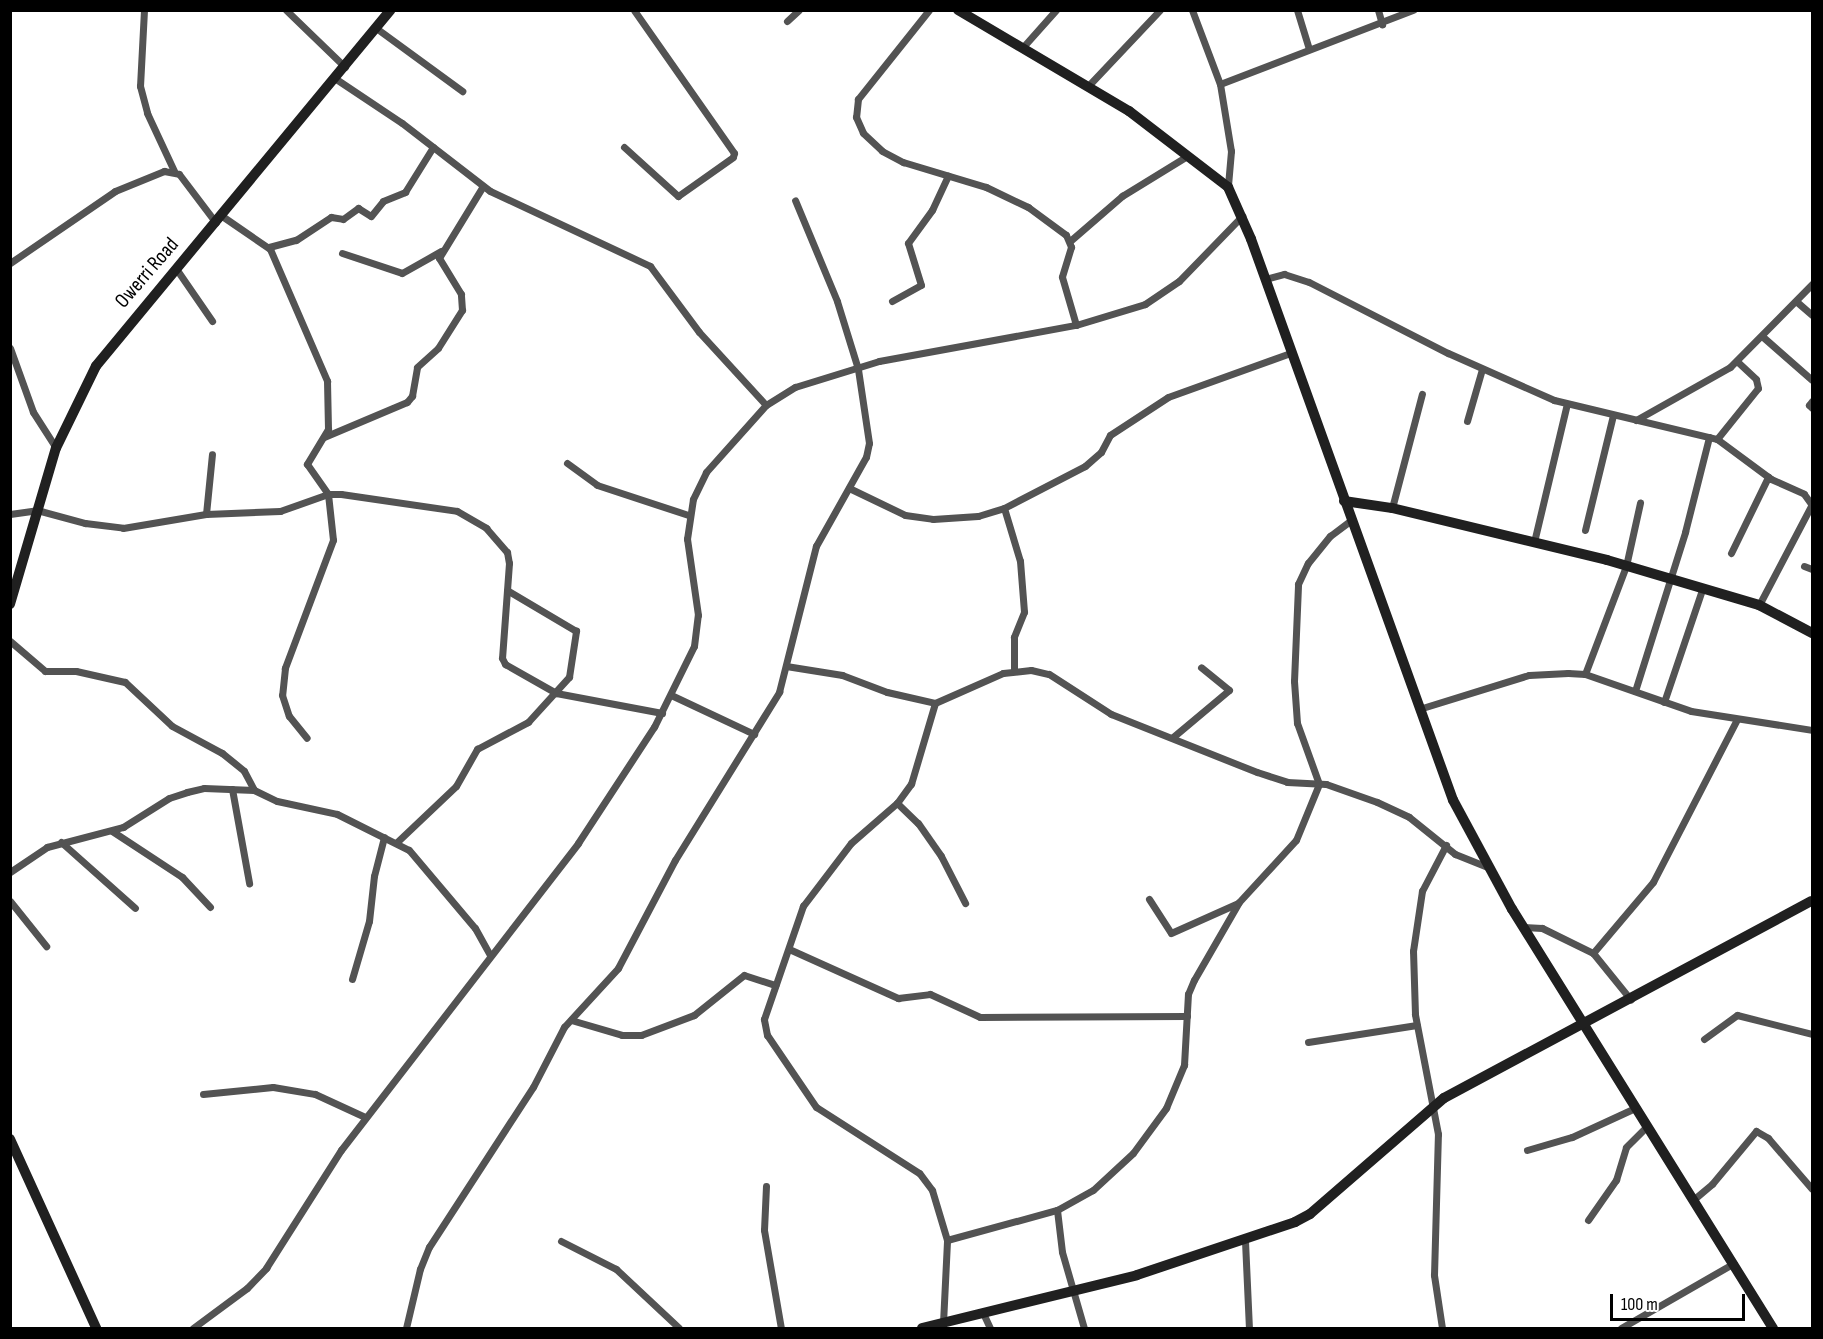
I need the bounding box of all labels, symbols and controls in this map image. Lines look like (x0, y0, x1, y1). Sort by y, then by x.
street label: Owerri Road (110, 233, 184, 313)
scale bar (1613, 1282, 1748, 1320)
text: 100 m (1621, 1294, 1658, 1315)

